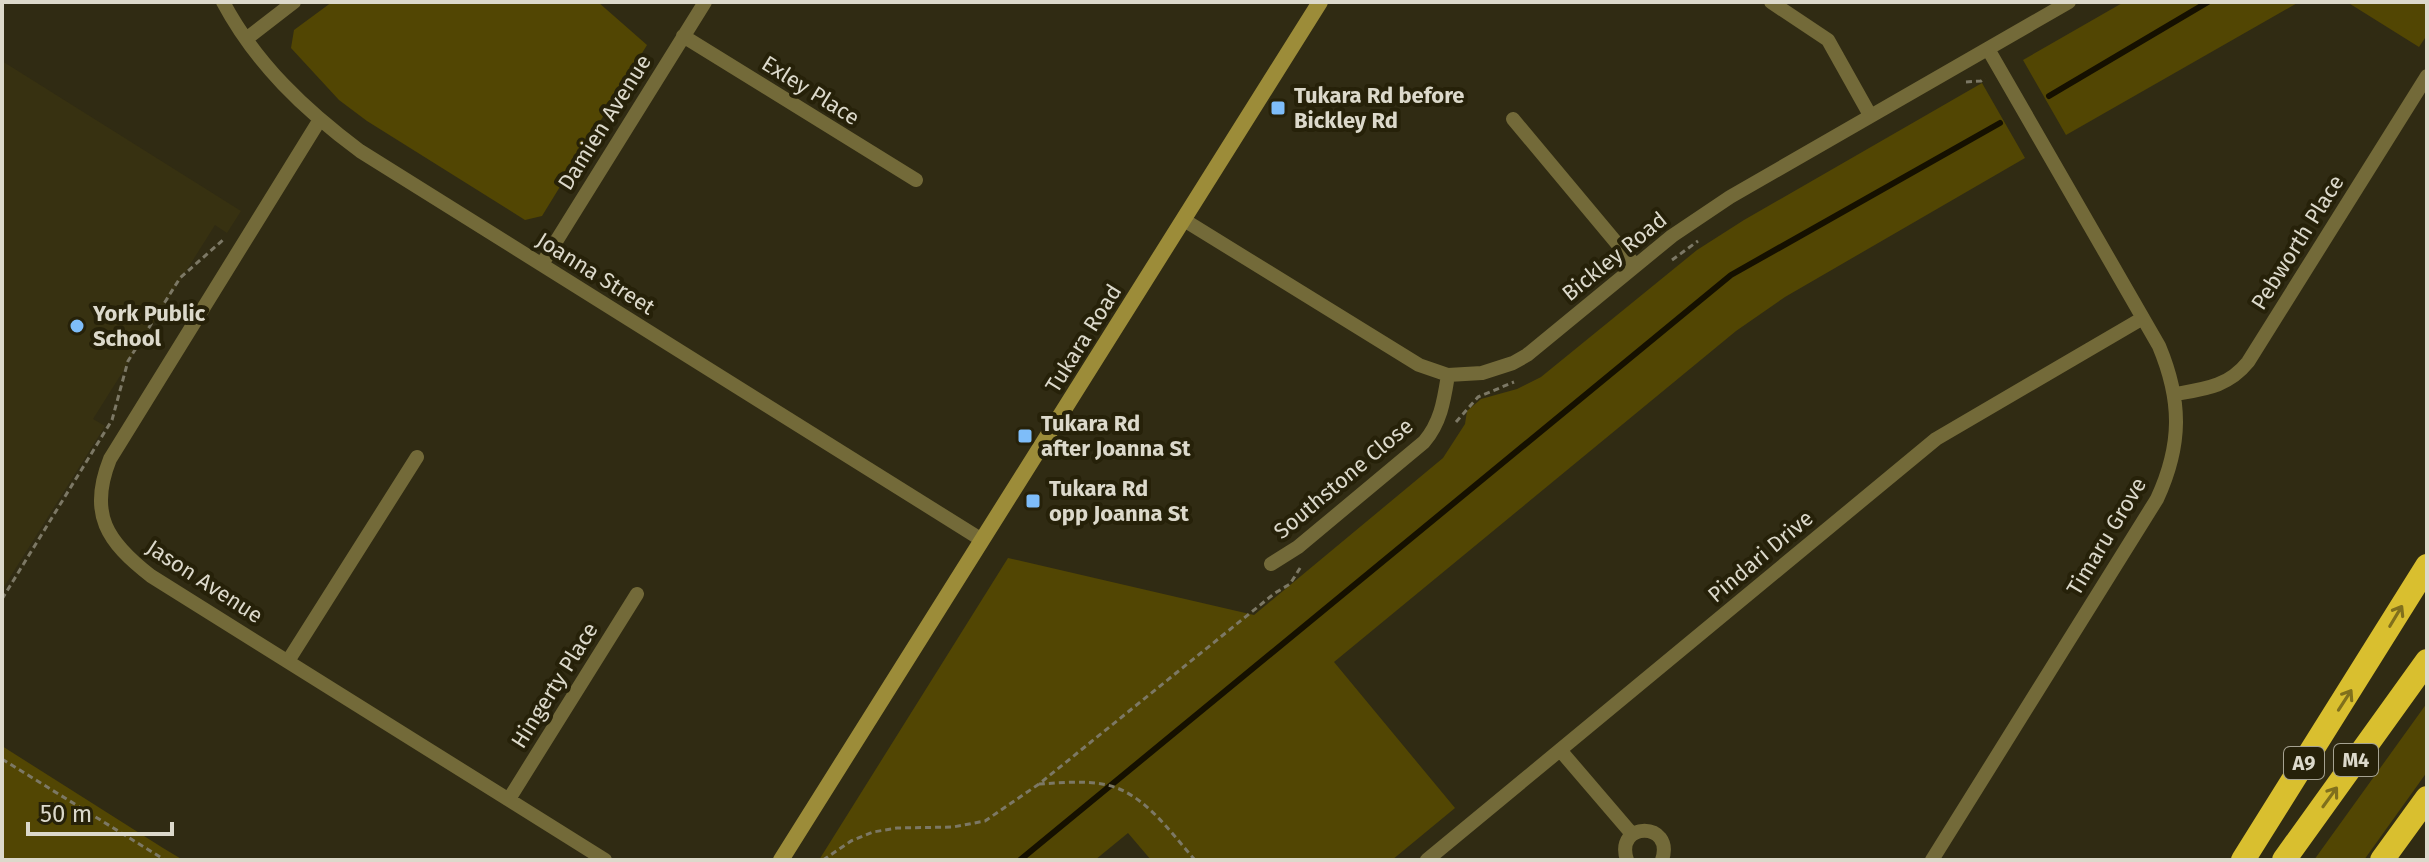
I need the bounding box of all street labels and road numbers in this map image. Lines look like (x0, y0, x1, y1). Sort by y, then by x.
street label: Damien Avenue (552, 50, 657, 195)
street label: Exley Place (757, 50, 865, 131)
street label: Pebworth Place (2245, 170, 2350, 315)
street label: Bickley Road (1556, 206, 1672, 307)
street label: Joanna Street (532, 226, 660, 321)
street label: Tukara Road (1040, 279, 1127, 397)
street label: Southstone Close (1268, 412, 1418, 544)
street label: Timaru Grove (2061, 472, 2152, 600)
street label: Pindari Drive (1702, 505, 1818, 608)
street label: Jason Avenue (141, 534, 268, 629)
street label: Hingerty Place (505, 617, 604, 753)
road number: M4 (2334, 744, 2378, 776)
road number: A9 (2284, 747, 2324, 779)

